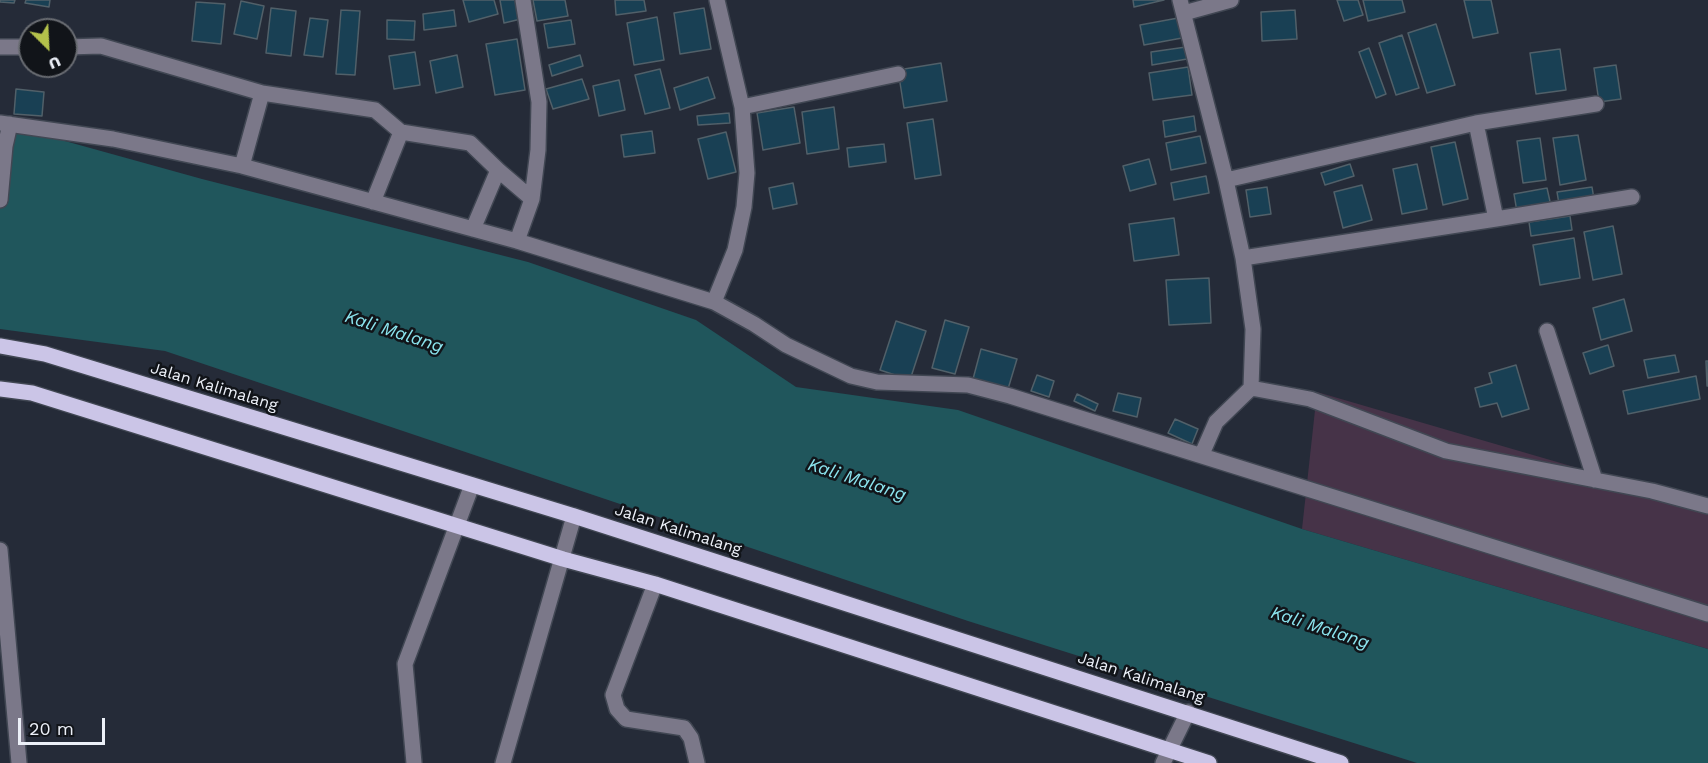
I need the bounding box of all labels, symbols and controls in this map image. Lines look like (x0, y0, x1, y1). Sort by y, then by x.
north arrow (18, 18, 78, 78)
text: U (46, 52, 64, 74)
water label: Kali Malang (342, 306, 446, 358)
street label: Jalan Kalimalang (148, 358, 280, 416)
water label: Kali Malang (805, 454, 909, 506)
street label: Jalan Kalimalang (612, 500, 744, 560)
water label: Kali Malang (1268, 602, 1372, 654)
street label: Jalan Kalimalang (1075, 648, 1207, 708)
scale bar (21, 706, 108, 744)
text: 20 m (29, 718, 74, 739)

